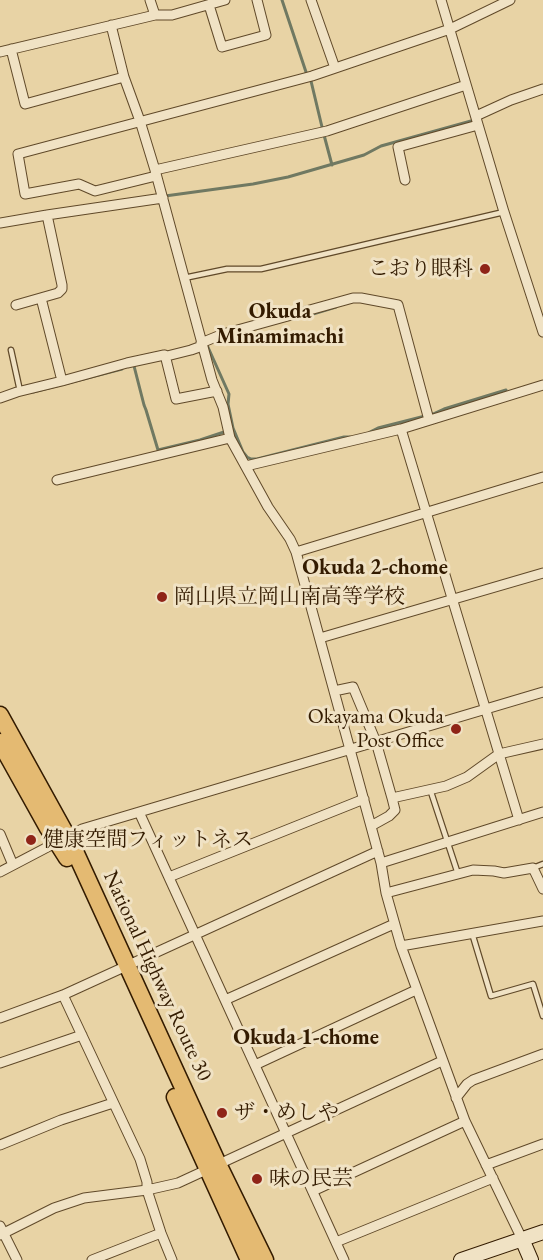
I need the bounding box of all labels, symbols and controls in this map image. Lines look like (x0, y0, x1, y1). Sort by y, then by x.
place label: こおり眼科 (368, 256, 473, 282)
marker: こおり眼科 (478, 262, 492, 276)
district label: Okuda Minamimachi (216, 299, 344, 350)
district label: Okuda 2-chome (302, 555, 448, 581)
place label: 岡山県立岡山南高等学校 (174, 584, 405, 610)
marker: 岡山県立岡山南高等学校 (155, 590, 169, 604)
place label: Okayama Okuda Post Office (308, 704, 444, 754)
marker: Okayama Okuda Post Office (449, 722, 463, 736)
place label: 健康空間フィットネス (43, 827, 253, 853)
marker: 健康空間フィットネス (24, 833, 38, 847)
street label: National Highway Route 30 (97, 867, 217, 1085)
district label: Okuda 1-chome (233, 1025, 379, 1051)
place label: ザ・めしや (234, 1100, 339, 1126)
marker: ザ・めしや (215, 1106, 229, 1120)
place label: 味の民芸 (269, 1166, 353, 1192)
marker: 味の民芸 (250, 1172, 264, 1186)

